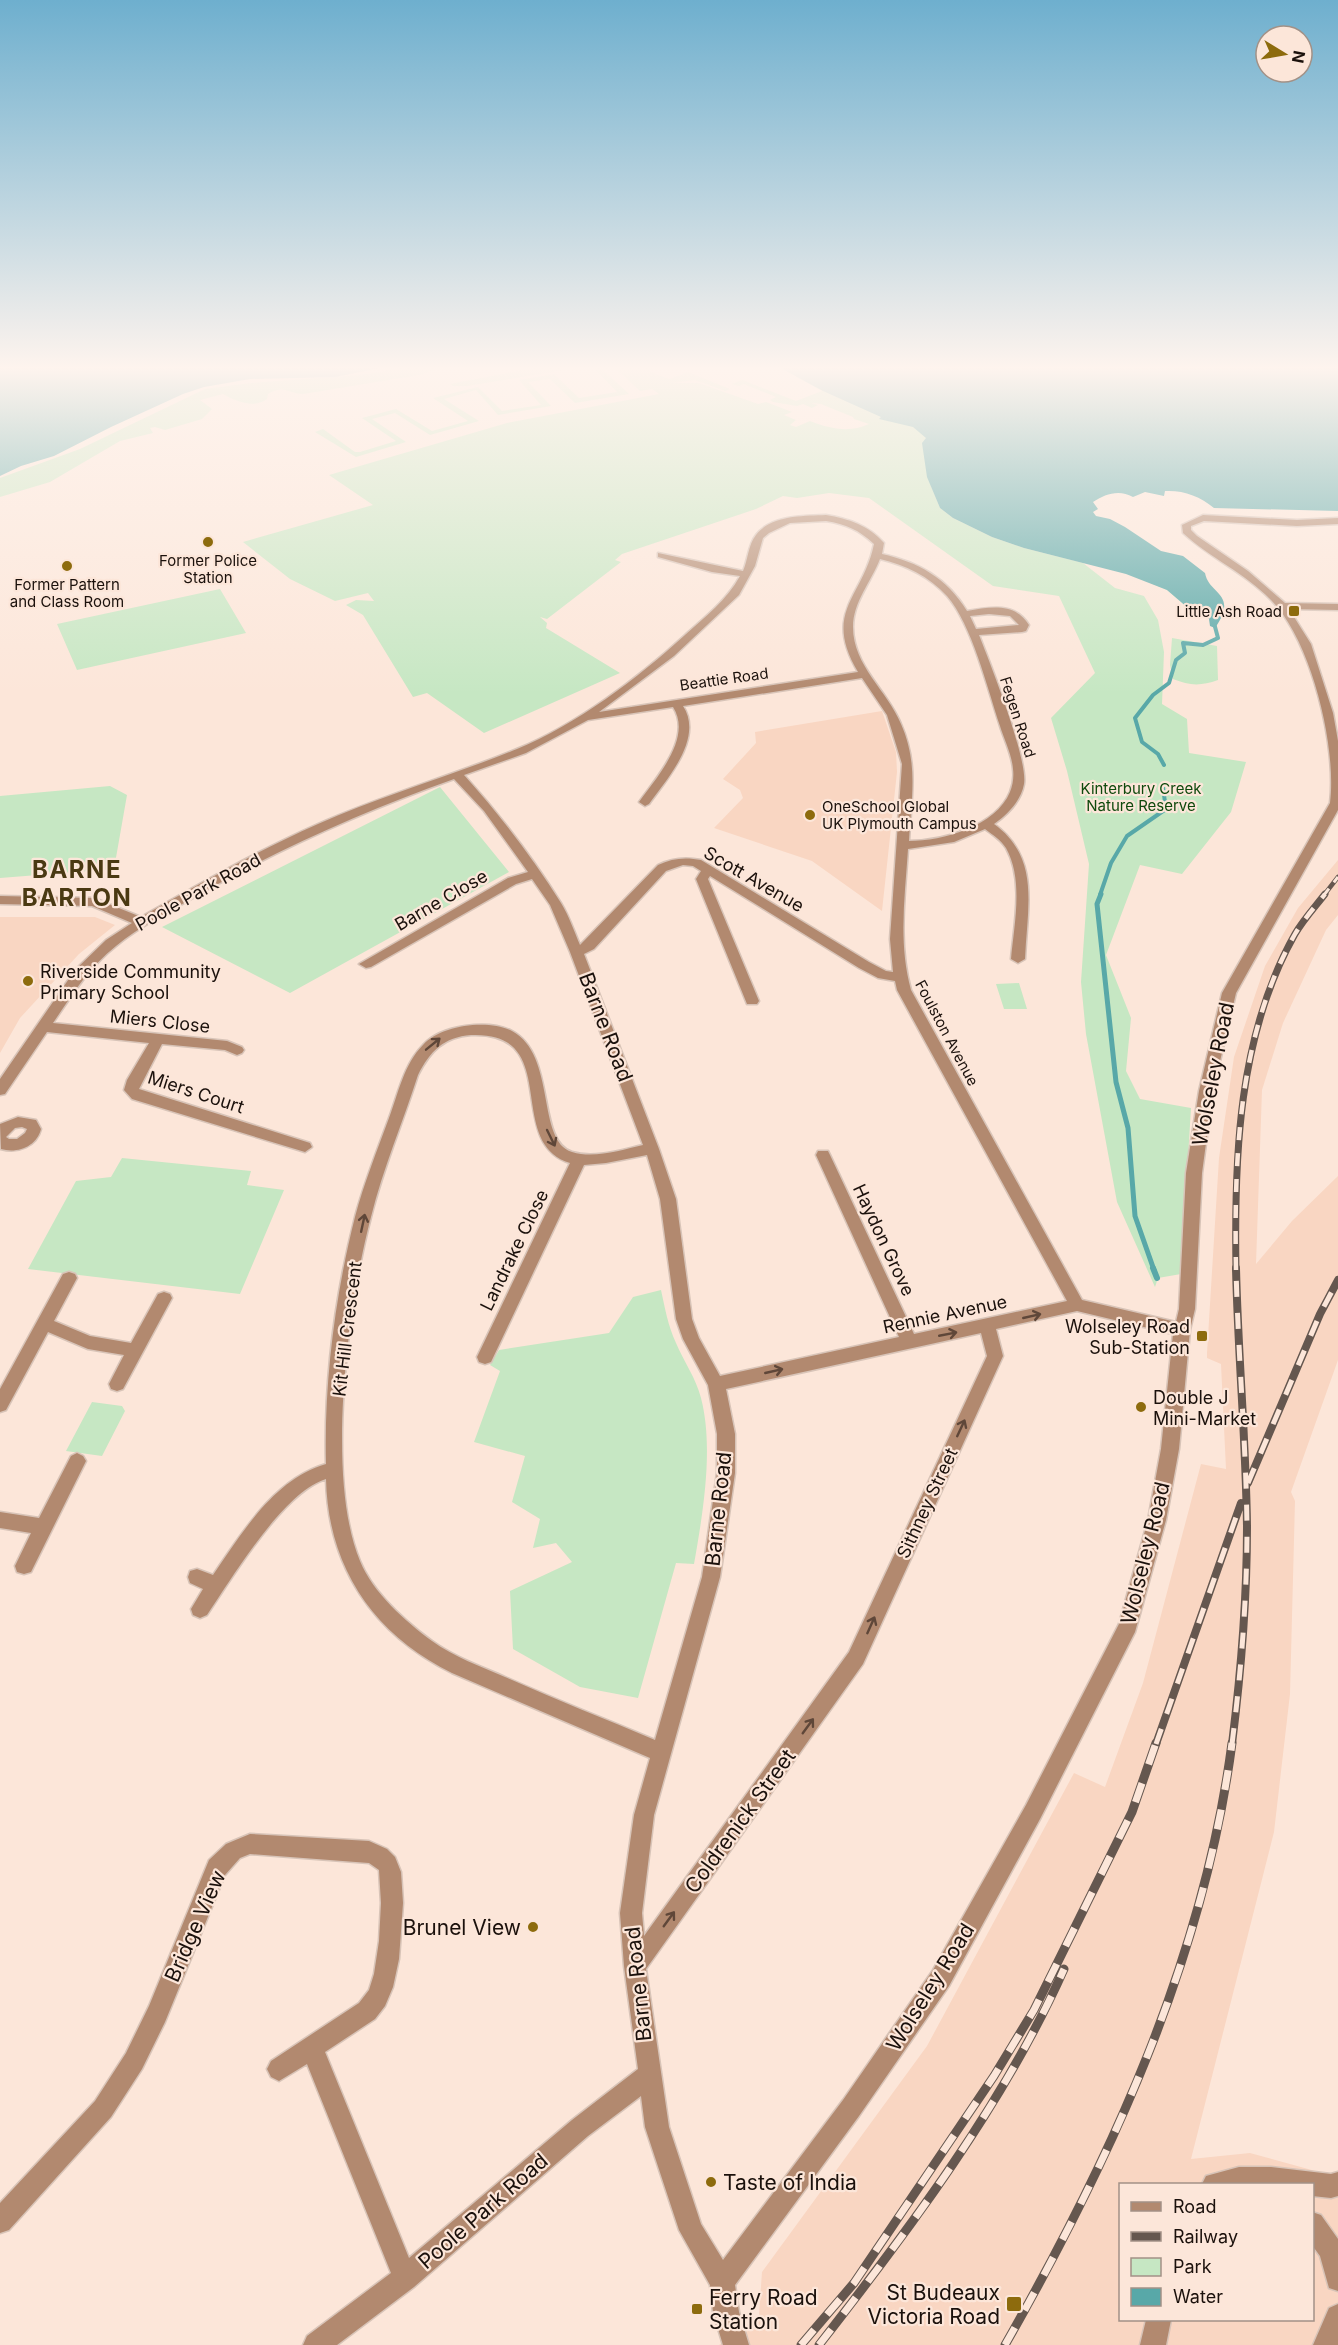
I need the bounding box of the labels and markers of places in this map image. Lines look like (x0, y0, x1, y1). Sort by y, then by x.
marker: Former Police Station (201, 535, 215, 549)
place label: Former Police Station (159, 551, 257, 587)
marker: Former Pattern and Class Room (60, 559, 74, 573)
place label: Former Pattern and Class Room (10, 575, 124, 611)
place label: Little Ash Road (1176, 602, 1282, 621)
marker: Little Ash Road (1287, 604, 1301, 618)
place label: OneSchool Global UK Plymouth Campus (822, 797, 977, 833)
marker: OneSchool Global UK Plymouth Campus (803, 808, 817, 822)
place label: Riverside Community Primary School (40, 961, 221, 1003)
marker: Riverside Community Primary School (21, 974, 35, 988)
place label: Wolseley Road Sub-Station (1065, 1316, 1190, 1358)
marker: Wolseley Road Sub-Station (1195, 1329, 1209, 1343)
place label: Double J Mini-Market (1153, 1387, 1256, 1429)
marker: Double J Mini-Market (1134, 1400, 1148, 1414)
place label: Brunel View (403, 1915, 521, 1940)
marker: Brunel View (526, 1920, 540, 1934)
place label: Taste of India (723, 2170, 857, 2195)
marker: Taste of India (704, 2175, 718, 2189)
place label: St Budeaux Victoria Road (867, 2280, 1000, 2329)
place label: Ferry Road Station (709, 2285, 818, 2334)
marker: St Budeaux Victoria Road (1005, 2295, 1023, 2313)
marker: Ferry Road Station (690, 2302, 704, 2316)

